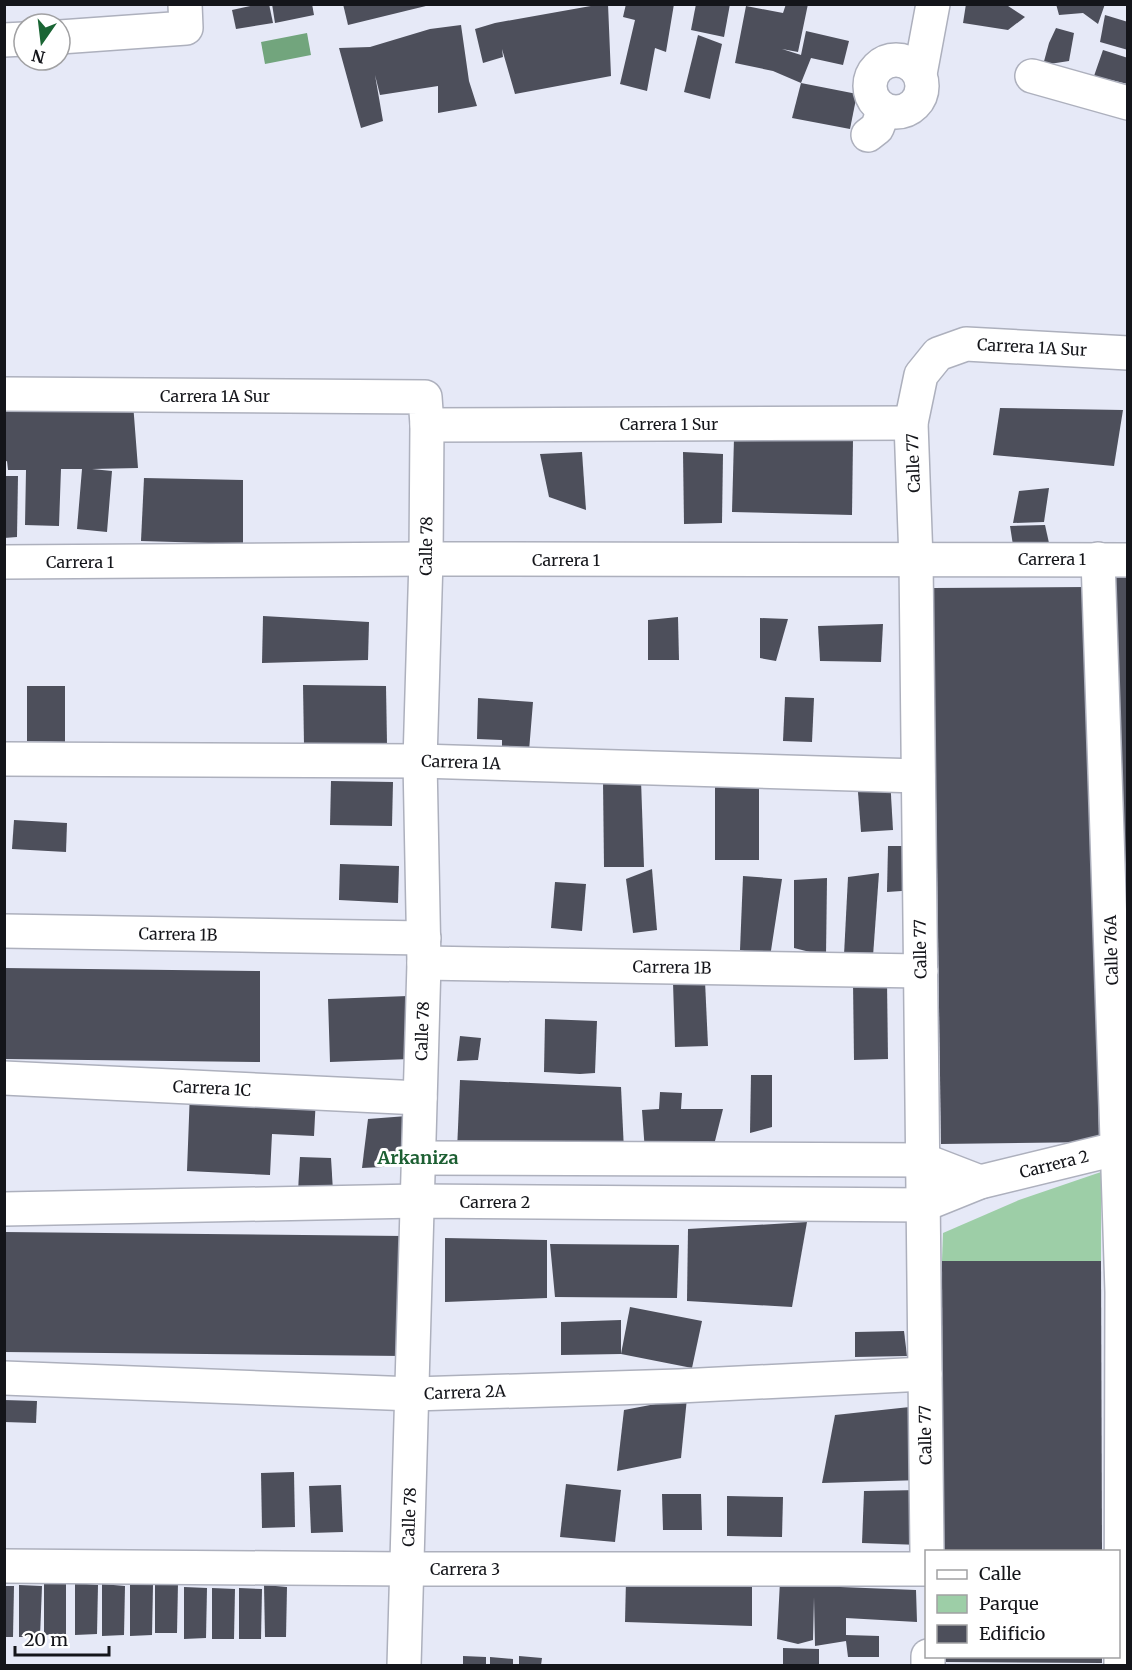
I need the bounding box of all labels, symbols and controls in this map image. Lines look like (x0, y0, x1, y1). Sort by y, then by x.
north arrow (12, 12, 72, 72)
text: N (29, 45, 47, 68)
street label: Carrera 1A Sur (977, 334, 1087, 360)
street label: Carrera 1A Sur (160, 386, 270, 406)
street label: Carrera 1 Sur (620, 414, 718, 434)
street label: Calle 77 (902, 433, 924, 493)
street label: Calle 78 (415, 516, 437, 576)
street label: Carrera 1 (1018, 549, 1086, 569)
street label: Carrera 1 (532, 550, 600, 570)
street label: Carrera 1 (46, 552, 114, 572)
street label: Carrera 1A (421, 751, 502, 773)
street label: Calle 76A (1100, 914, 1122, 986)
street label: Calle 77 (909, 919, 931, 979)
street label: Carrera 1B (138, 923, 218, 945)
street label: Carrera 1B (632, 956, 712, 978)
street label: Calle 78 (411, 1001, 433, 1061)
street label: Carrera 1C (172, 1076, 252, 1100)
district label: Arkaniza (376, 1146, 459, 1169)
street label: Carrera 2 (1017, 1146, 1091, 1182)
street label: Carrera 2 (460, 1192, 530, 1212)
street label: Carrera 2A (424, 1381, 507, 1403)
street label: Calle 77 (914, 1405, 936, 1465)
street label: Calle 78 (398, 1487, 420, 1547)
legend (925, 1550, 1120, 1658)
street label: Carrera 3 (430, 1559, 500, 1579)
text: Calle (979, 1562, 1021, 1585)
text: Parque (979, 1592, 1039, 1615)
scale bar (15, 1619, 110, 1657)
text: Edificio (979, 1622, 1045, 1645)
text: 20 m (24, 1628, 68, 1651)

